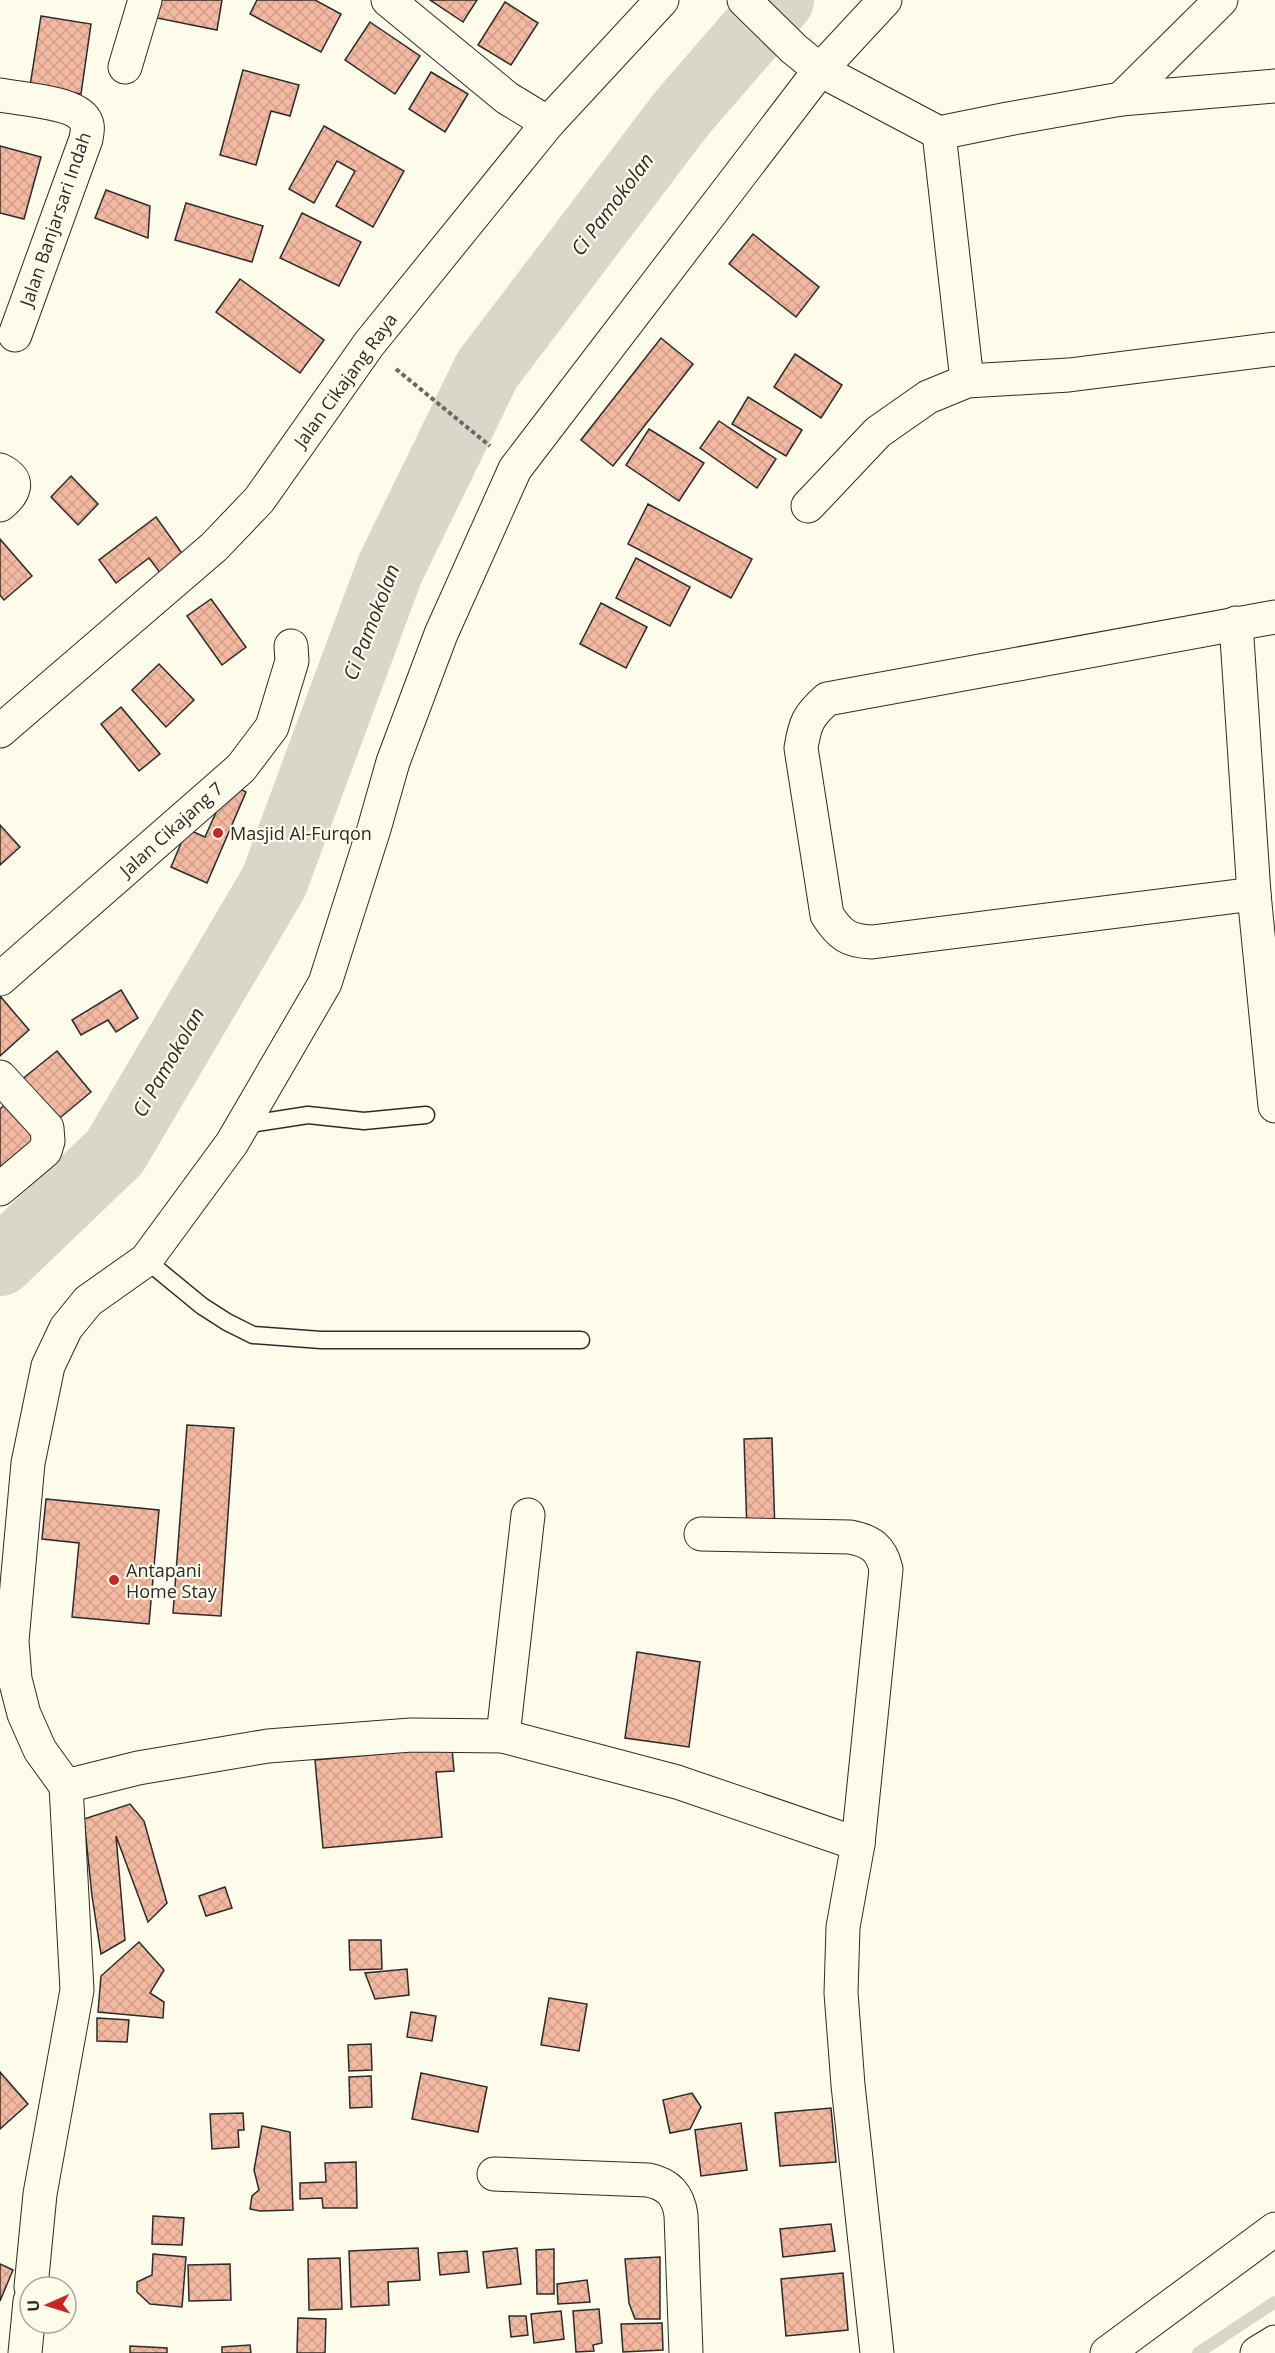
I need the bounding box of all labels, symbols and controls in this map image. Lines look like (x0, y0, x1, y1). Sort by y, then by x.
street label: Jalan Banjarsari Indah (13, 129, 96, 311)
water label: Ci Pamokolan (564, 147, 660, 261)
street label: Jalan Cikajang Raya (287, 308, 402, 454)
water label: Ci Pamokolan (336, 560, 406, 684)
street label: Jalan Cikajang 7 (113, 776, 228, 883)
place label: Masjid Al-Furqon (230, 821, 372, 845)
marker: Masjid Al-Furqon (211, 826, 225, 840)
water label: Ci Pamokolan (126, 1002, 210, 1122)
place label: Antapani Home Stay (126, 1558, 218, 1603)
marker: Antapani Home Stay (107, 1573, 121, 1587)
north arrow (18, 2275, 78, 2335)
text: U (22, 2299, 44, 2312)

